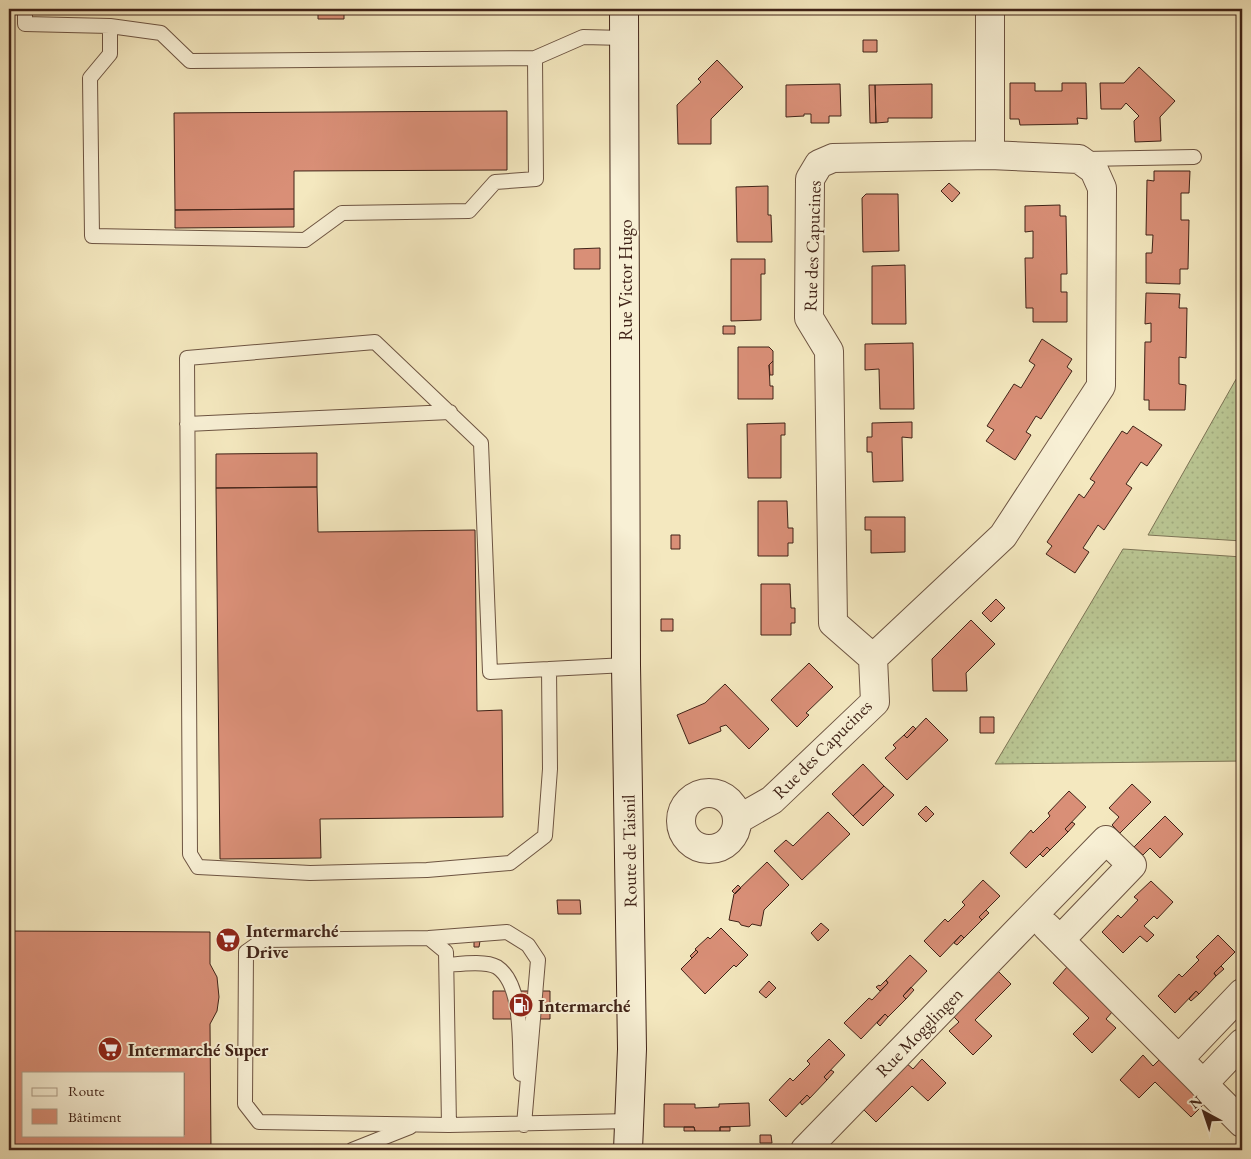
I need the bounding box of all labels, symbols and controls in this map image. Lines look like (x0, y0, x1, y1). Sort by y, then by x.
street label: Rue des Capucines (798, 180, 826, 312)
street label: Rue Victor Hugo (614, 219, 637, 341)
street label: Rue des Capucines (767, 694, 877, 804)
street label: Route de Taisnil (617, 794, 641, 908)
place label: Intermarché Drive (246, 919, 339, 963)
supermarket icon: Intermarché Drive (215, 927, 241, 953)
street label: Rue Mogglingen (870, 982, 968, 1082)
fuel station icon: Intermarché (508, 992, 534, 1018)
place label: Intermarché (538, 994, 631, 1017)
supermarket icon: Intermarché Super (97, 1036, 123, 1062)
place label: Intermarché Super (128, 1038, 269, 1061)
legend (22, 1072, 185, 1136)
text: Route (68, 1081, 105, 1100)
north arrow (1178, 1086, 1228, 1136)
text: N (1186, 1091, 1206, 1113)
text: Bâtiment (68, 1107, 122, 1126)

